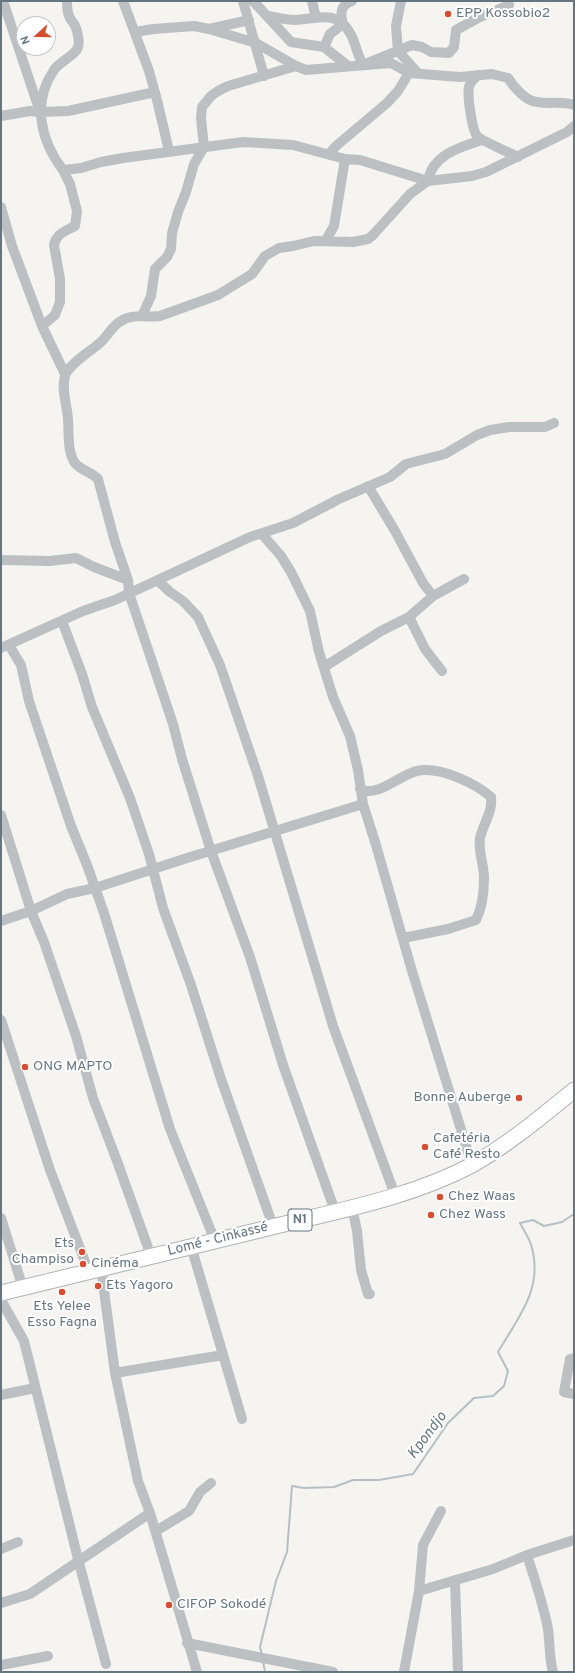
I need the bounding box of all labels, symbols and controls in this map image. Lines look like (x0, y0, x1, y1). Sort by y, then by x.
place label: EPP Kossobio2 (456, 6, 550, 22)
marker: EPP Kossobio2 (443, 9, 453, 19)
north arrow (16, 16, 56, 56)
text: N (18, 34, 34, 46)
place label: ONG MAPTO (33, 1059, 113, 1075)
marker: ONG MAPTO (20, 1062, 30, 1072)
place label: Bonne Auberge (413, 1090, 511, 1106)
marker: Bonne Auberge (514, 1093, 524, 1103)
place label: Cafetéria Café Resto (433, 1131, 500, 1164)
marker: Cafetéria Café Resto (420, 1142, 430, 1152)
place label: Chez Waas (448, 1189, 516, 1205)
marker: Chez Waas (435, 1192, 445, 1202)
place label: Chez Wass (439, 1207, 506, 1223)
road number: N1 (288, 1209, 312, 1231)
marker: Chez Wass (426, 1210, 436, 1220)
street label: Lomé - Cinkassé (166, 1219, 270, 1261)
place label: Ets Champiso (12, 1236, 74, 1268)
marker: Ets Champiso (77, 1247, 87, 1257)
place label: Cinéma (91, 1256, 139, 1272)
marker: Cinéma (78, 1259, 88, 1269)
place label: Ets Yagoro (106, 1278, 173, 1294)
marker: Ets Yagoro (93, 1281, 103, 1291)
marker: Ets Yelee Esso Fagna (57, 1287, 67, 1297)
place label: Ets Yelee Esso Fagna (27, 1299, 97, 1332)
water label: Kpondjo (405, 1409, 451, 1463)
place label: CIFOP Sokodé (177, 1597, 266, 1613)
marker: CIFOP Sokodé (164, 1600, 174, 1610)

